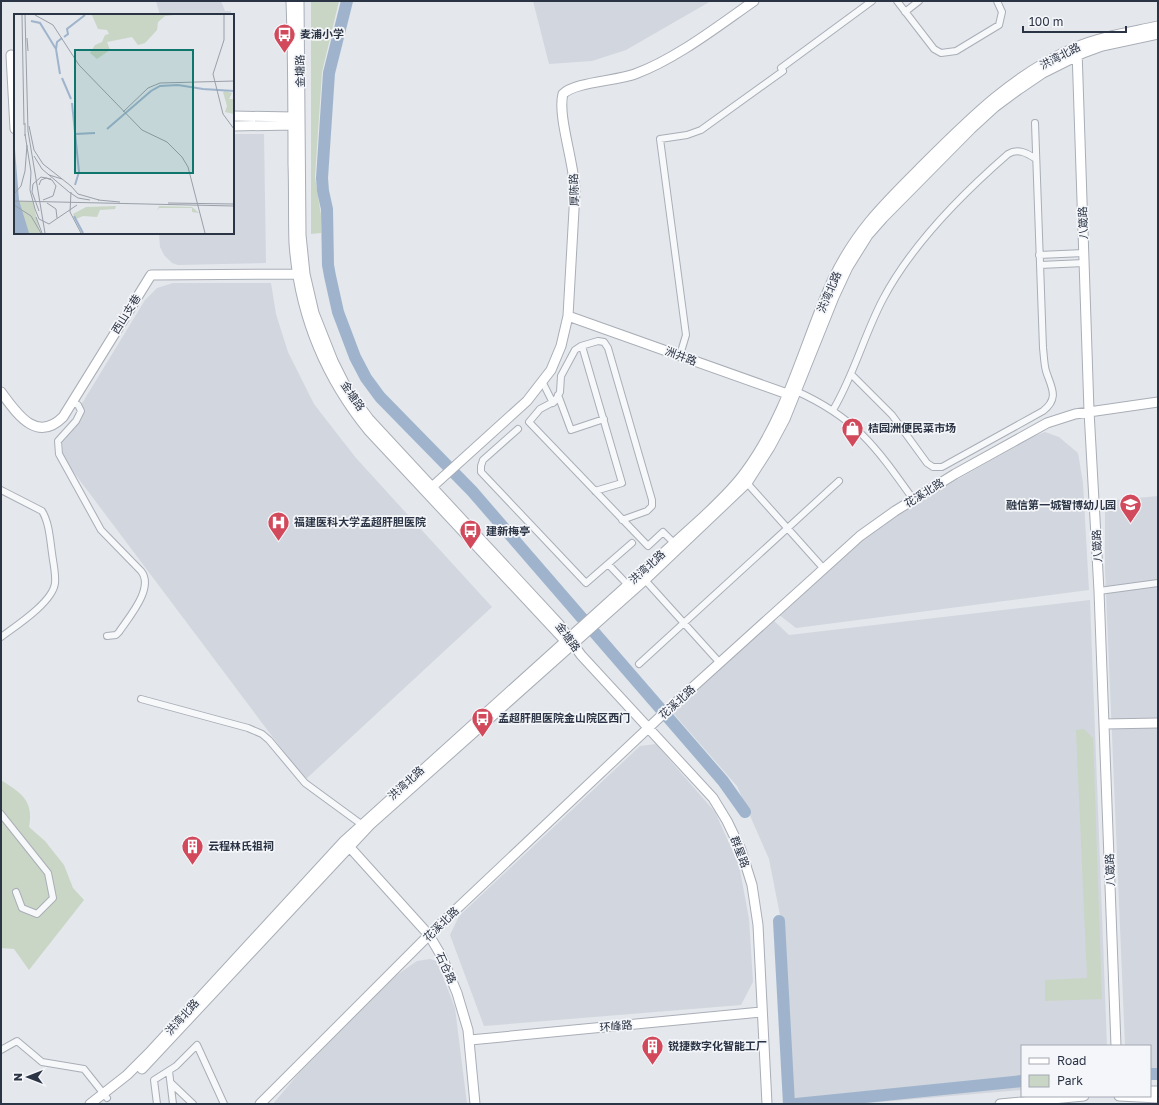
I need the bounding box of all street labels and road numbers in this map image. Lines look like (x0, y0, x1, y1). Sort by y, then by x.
street label: 洪湾北路 (1037, 40, 1082, 71)
street label: 金塘路 (293, 54, 306, 88)
street label: 厚陈路 (566, 173, 581, 207)
street label: 八箴路 (1075, 206, 1090, 240)
street label: 洪湾北路 (814, 269, 843, 315)
street label: 西山支巷 (108, 292, 143, 336)
street label: 洲井路 (663, 344, 699, 367)
street label: 金塘路 (339, 378, 368, 413)
street label: 花溪北路 (902, 475, 946, 510)
street label: 八箴路 (1089, 529, 1104, 563)
street label: 洪湾北路 (626, 547, 667, 586)
street label: 金塘路 (553, 620, 583, 654)
street label: 花溪北路 (656, 682, 697, 721)
street label: 洪湾北路 (385, 763, 426, 802)
street label: 群星路 (728, 834, 752, 870)
street label: 八箴路 (1102, 853, 1117, 887)
street label: 花溪北路 (420, 904, 461, 944)
street label: 石仓路 (434, 950, 459, 985)
street label: 洪湾北路 (162, 996, 201, 1037)
street label: 环峰路 (599, 1018, 633, 1033)

